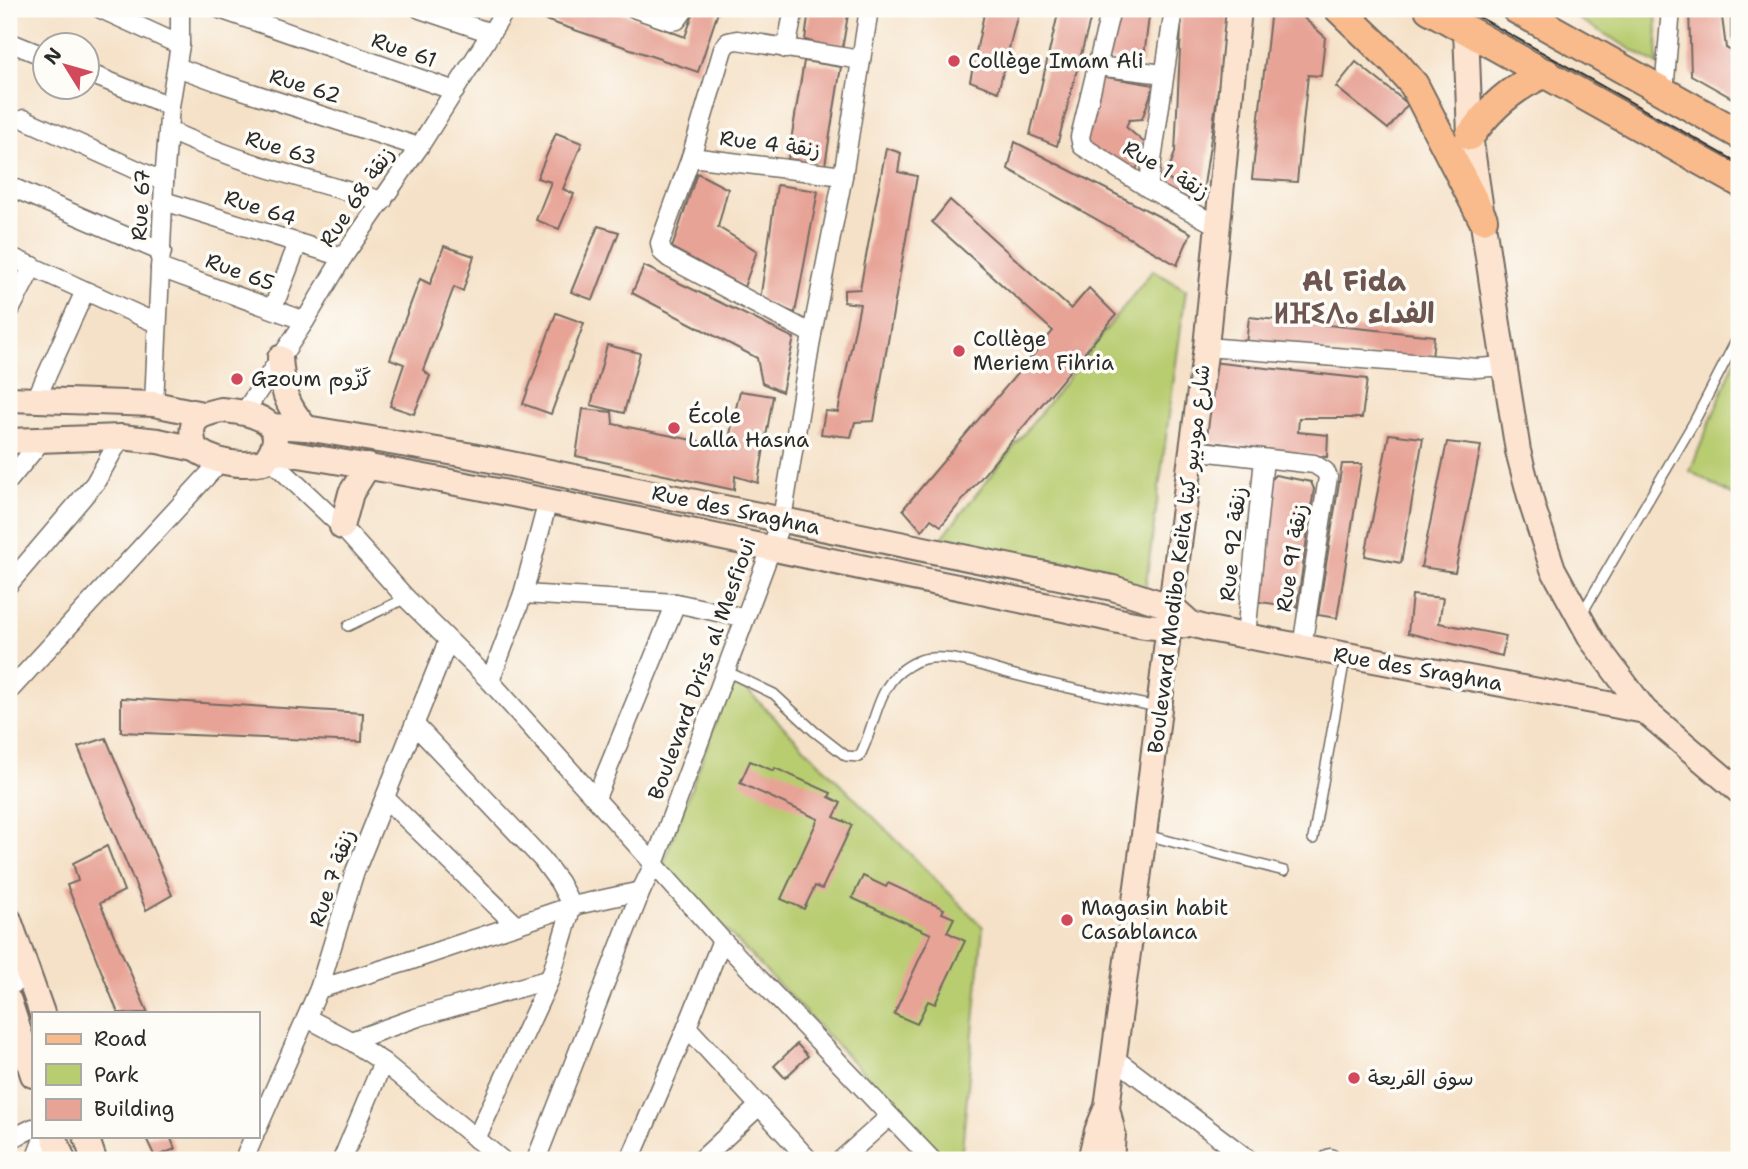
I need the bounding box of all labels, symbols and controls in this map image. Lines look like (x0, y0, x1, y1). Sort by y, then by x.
street label: Rue 61 (368, 26, 440, 74)
north arrow (32, 32, 102, 102)
text: N (38, 43, 67, 70)
place label: Collège Imam Ali (968, 47, 1144, 75)
marker: Collège Imam Ali (946, 53, 962, 69)
street label: Rue 62 (266, 62, 344, 110)
street label: Rue 63 (242, 124, 320, 172)
street label: Rue 4 زنقة (718, 124, 822, 164)
street label: Rue 1 زنقة (1118, 134, 1214, 206)
street label: Rue 68 زنقة (313, 141, 401, 253)
street label: Rue 67 (125, 168, 157, 242)
street label: Rue 64 (221, 183, 299, 233)
street label: Rue 65 (202, 247, 278, 297)
district label: Al Fida ⵍⴼⵉⴷⴰ الفداء (1274, 262, 1434, 332)
place label: Collège Meriem Fihria (973, 325, 1114, 377)
marker: Collège Meriem Fihria (951, 343, 967, 359)
street label: Boulevard Modibo Keita شارع موديبو كيتا (1141, 363, 1218, 755)
place label: Gzoum كَزّوم (251, 365, 371, 395)
marker: Gzoum كَزّوم (229, 371, 245, 387)
place label: École Lalla Hasna (688, 401, 809, 454)
marker: École Lalla Hasna (666, 420, 682, 436)
street label: Rue des Sraghna (649, 479, 823, 541)
street label: Rue 92 زنقة (1213, 485, 1253, 603)
street label: Rue 91 زنقة (1270, 502, 1314, 614)
street label: Boulevard Driss al Mesfioui (642, 534, 762, 804)
street label: Rue des Sraghna (1331, 640, 1505, 698)
street label: Rue 7 زنقة (302, 826, 362, 930)
place label: Magasin habit Casablanca (1081, 894, 1228, 946)
marker: Magasin habit Casablanca (1059, 912, 1075, 928)
legend (32, 1012, 259, 1138)
text: Road (94, 1025, 147, 1053)
text: Park (94, 1061, 139, 1089)
place label: سوق القريعة (1368, 1064, 1474, 1092)
marker: سوق القريعة (1346, 1070, 1362, 1086)
text: Building (94, 1095, 174, 1123)

